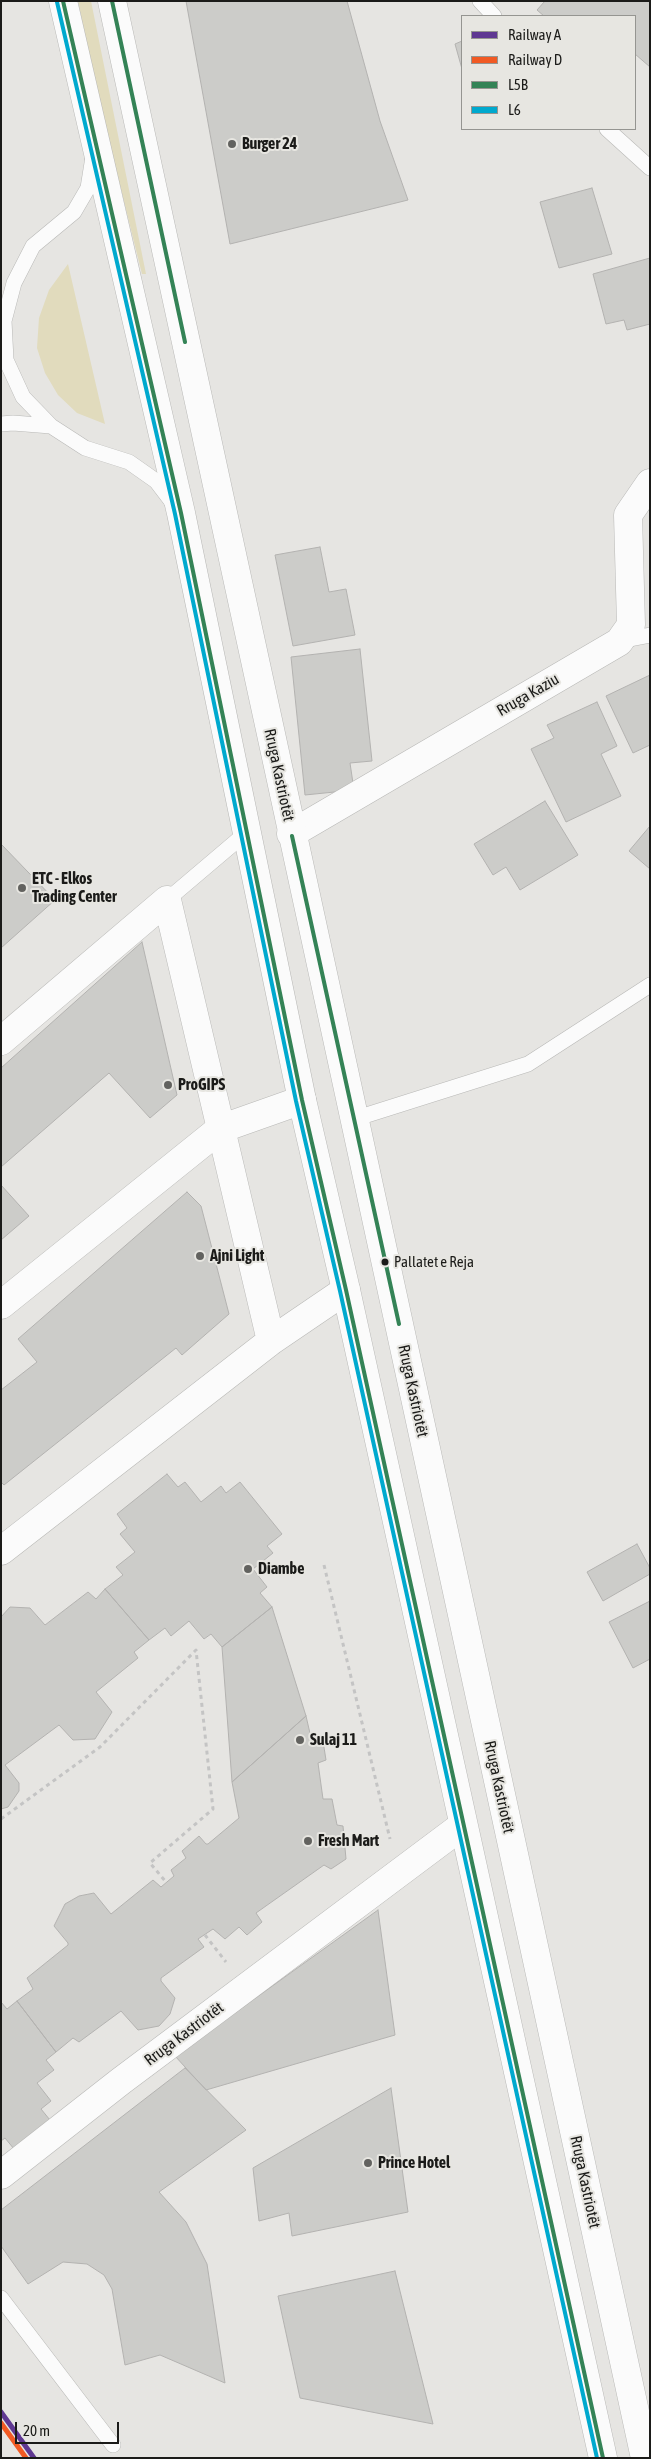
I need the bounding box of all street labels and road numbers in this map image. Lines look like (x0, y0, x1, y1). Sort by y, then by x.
street label: Rruga Kaziu (493, 669, 563, 721)
street label: Rruga Kastriotët (260, 727, 298, 823)
street label: Rruga Kastriotët (394, 1343, 432, 1439)
street label: Rruga Kastriotët (480, 1739, 518, 1835)
street label: Rruga Kastriotët (141, 1998, 227, 2070)
street label: Rruga Kastriotët (566, 2134, 604, 2230)

